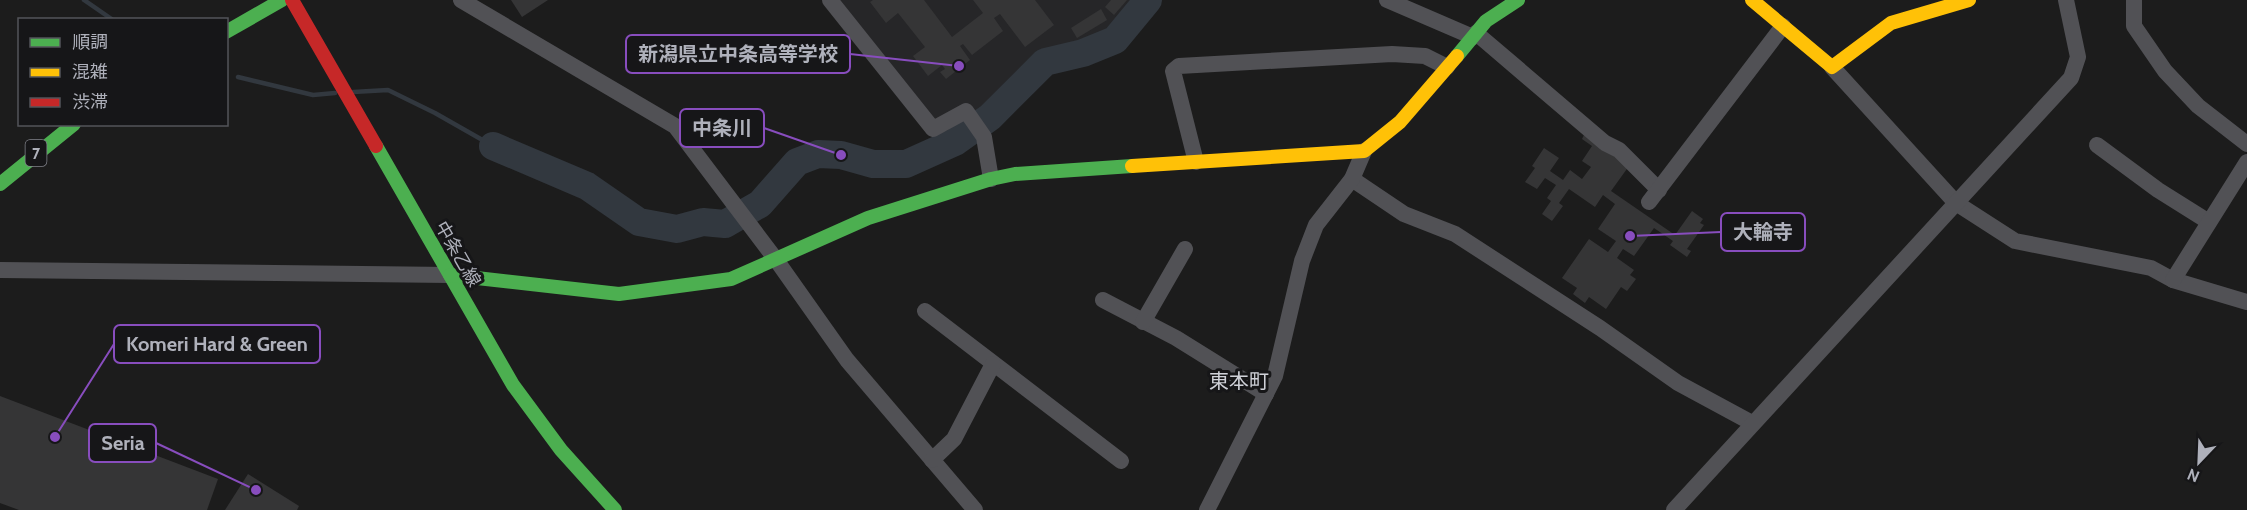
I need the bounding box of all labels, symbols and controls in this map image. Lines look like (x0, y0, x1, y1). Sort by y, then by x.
legend (18, 18, 228, 126)
text: 順調 (72, 31, 108, 53)
callout: 新潟県立中条高等学校 (626, 35, 850, 73)
text: 新潟県立中条高等学校 (638, 42, 838, 66)
text: 混雑 (72, 61, 108, 83)
text: 渋滞 (72, 91, 108, 113)
callout: 中条川 (680, 109, 764, 147)
text: 中条川 (692, 116, 752, 140)
road number: 7 (26, 140, 46, 166)
callout: 大輪寺 (1721, 213, 1805, 251)
street label: 中条乙線 (430, 217, 486, 291)
text: 大輪寺 (1733, 220, 1793, 244)
callout: Komeri Hard & Green (114, 325, 320, 363)
text: Komeri Hard & Green (126, 332, 308, 356)
district label: 東本町 (1209, 369, 1269, 393)
callout: Seria (89, 424, 156, 462)
text: Seria (101, 431, 145, 455)
north arrow (2169, 432, 2229, 492)
text: N (2184, 464, 2202, 486)

